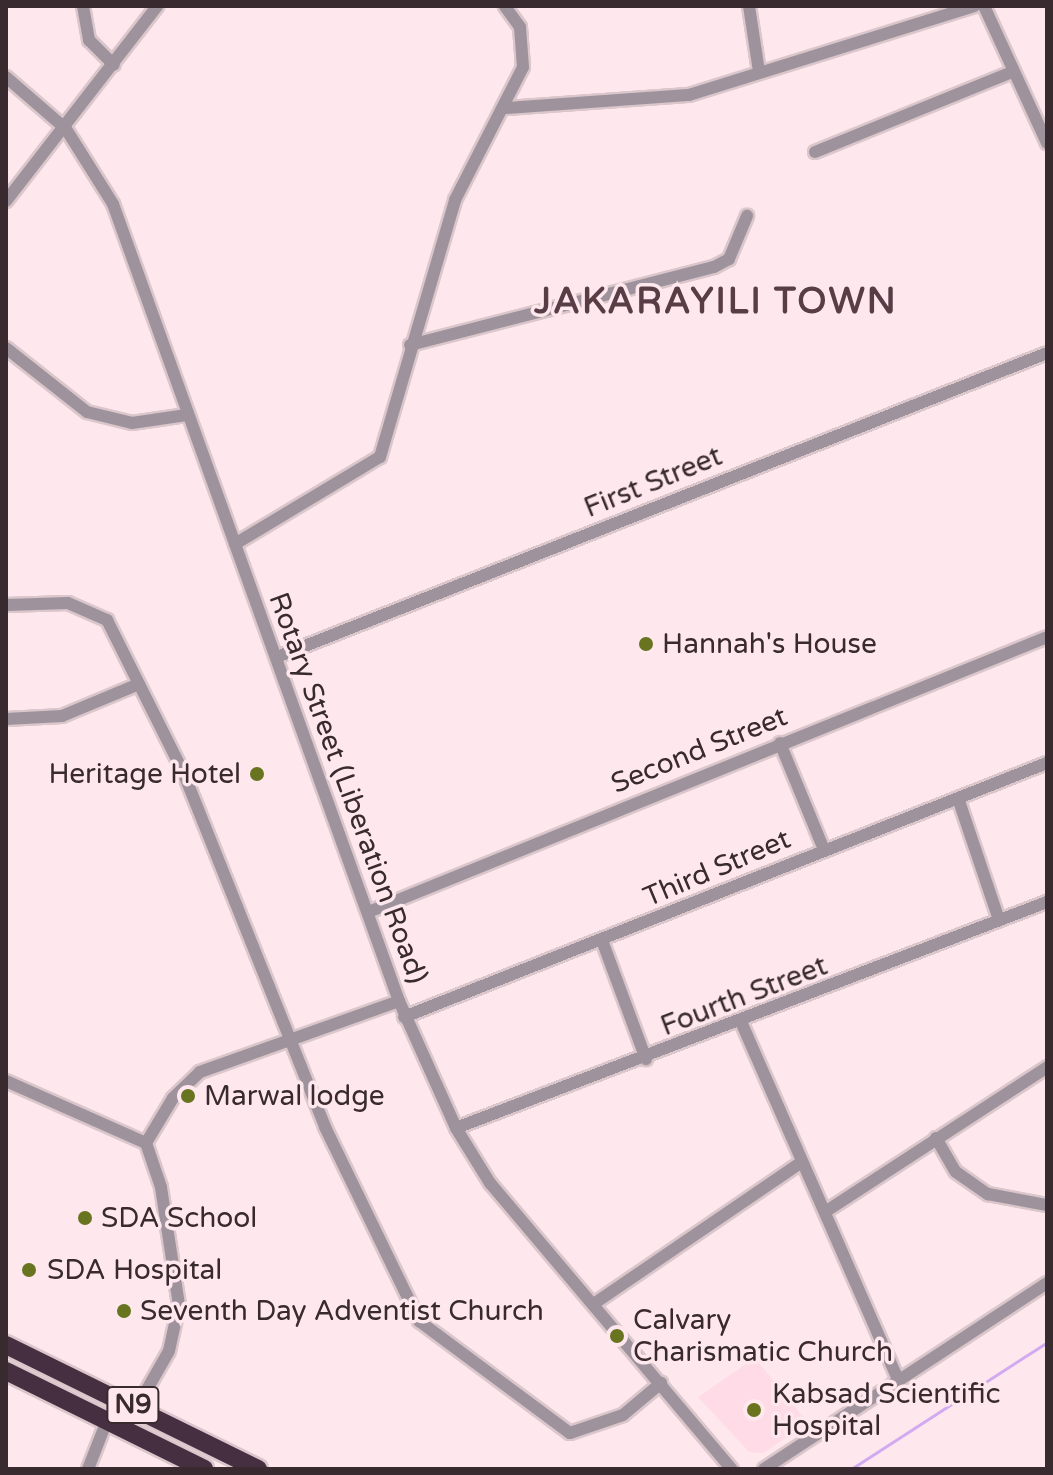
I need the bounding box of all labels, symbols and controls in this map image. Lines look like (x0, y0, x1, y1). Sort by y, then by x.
district label: JAKARAYILI TOWN (534, 280, 898, 324)
street label: First Street (579, 439, 727, 525)
street label: Rotary Street (Liberation Road) (261, 588, 435, 988)
place label: Hannah's House (662, 627, 877, 661)
marker: Hannah's House (637, 635, 655, 653)
street label: Second Street (606, 699, 792, 801)
place label: Heritage Hotel (49, 757, 241, 791)
marker: Heritage Hotel (248, 765, 266, 783)
street label: Third Street (639, 822, 795, 914)
street label: Fourth Street (656, 949, 832, 1043)
place label: Marwal lodge (204, 1079, 385, 1113)
marker: Marwal lodge (179, 1087, 197, 1105)
place label: SDA School (101, 1201, 257, 1235)
marker: SDA School (76, 1209, 94, 1227)
place label: SDA Hospital (47, 1253, 222, 1287)
marker: SDA Hospital (18, 1259, 40, 1281)
place label: Seventh Day Adventist Church (140, 1294, 544, 1328)
marker: Seventh Day Adventist Church (115, 1302, 133, 1320)
place label: Calvary Charismatic Church (633, 1303, 893, 1369)
marker: Calvary Charismatic Church (608, 1327, 626, 1345)
place label: Kabsad Scientific Hospital (772, 1377, 1000, 1443)
road number: N9 (105, 1383, 161, 1427)
marker: Kabsad Scientific Hospital (743, 1399, 765, 1421)

